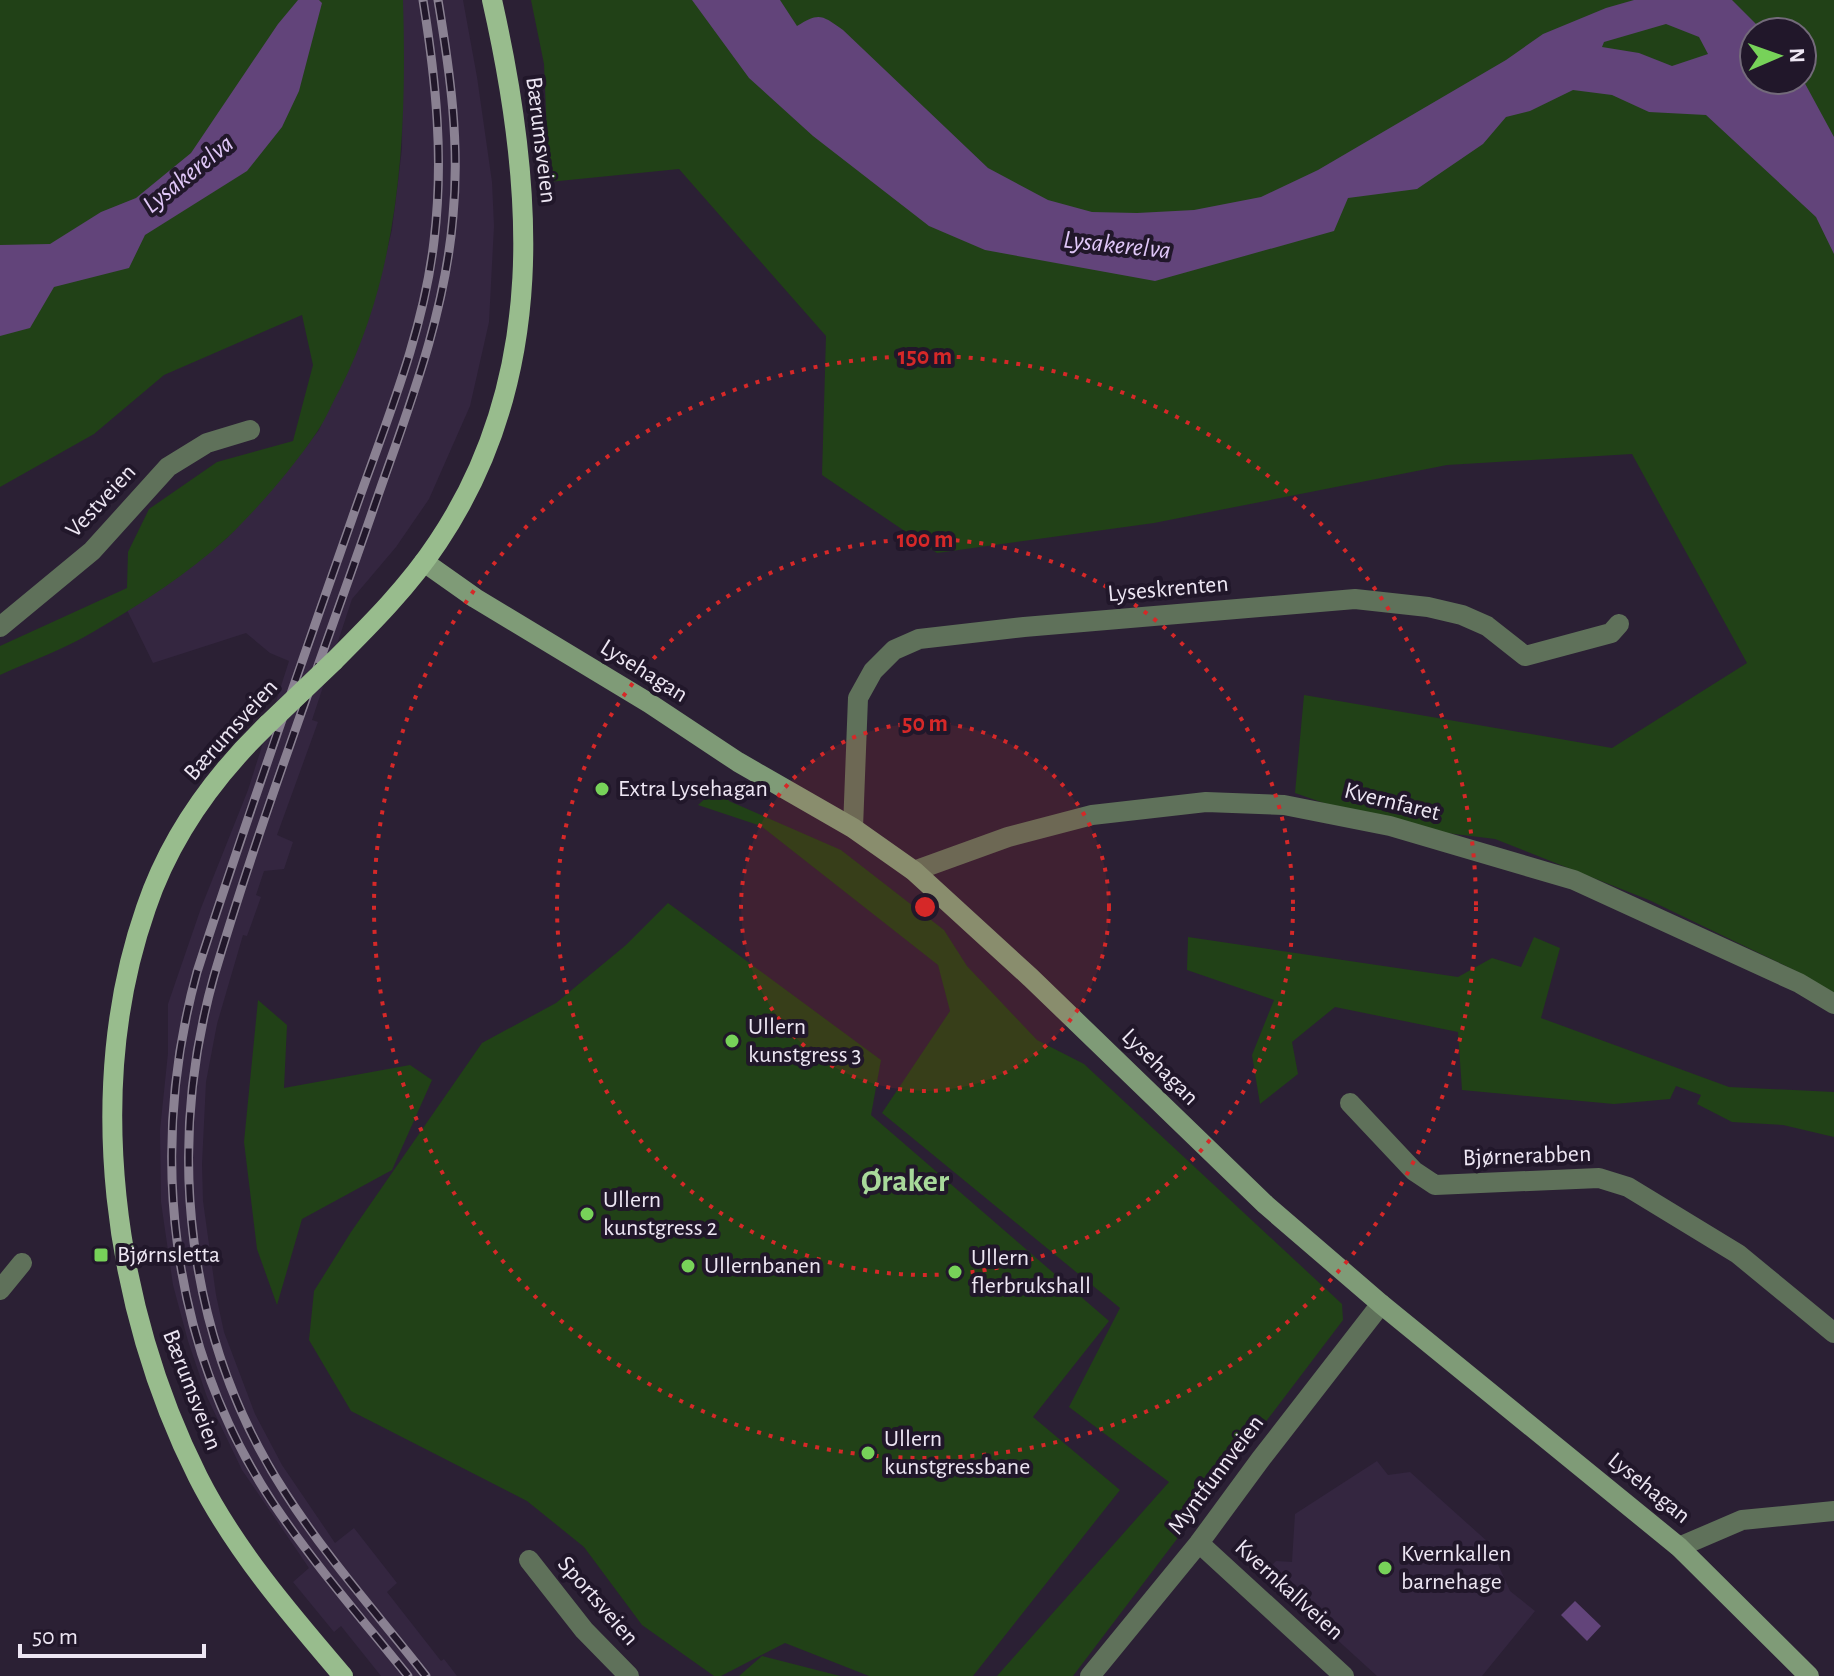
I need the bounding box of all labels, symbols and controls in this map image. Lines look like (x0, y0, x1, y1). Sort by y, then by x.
north arrow (1738, 16, 1818, 96)
text: N (1786, 47, 1808, 63)
street label: Bærumsveien (521, 75, 561, 205)
water label: Lysakerelva (138, 130, 238, 218)
water label: Lysakerelva (1062, 226, 1172, 264)
text: 150 m (898, 345, 952, 369)
street label: Vestveien (61, 460, 141, 542)
text: 100 m (897, 528, 953, 552)
street label: Lyseskrenten (1106, 572, 1230, 606)
street label: Lysehagan (596, 635, 692, 707)
street label: Bærumsveien (180, 675, 282, 785)
text: 50 m (902, 712, 948, 736)
place label: Extra Lysehagan (618, 777, 768, 801)
street label: Kvernfaret (1342, 779, 1443, 826)
marker: Extra Lysehagan (593, 780, 611, 798)
centre of rings (911, 893, 939, 921)
place label: Ullern kunstgress 3 (748, 1015, 861, 1067)
street label: Lysehagan (1117, 1024, 1203, 1110)
marker: Ullern kunstgress 3 (723, 1032, 741, 1050)
street label: Bjørnerabben (1462, 1142, 1592, 1170)
district label: Øraker (861, 1165, 949, 1197)
place label: Ullern kunstgress 2 (603, 1188, 718, 1240)
marker: Ullern kunstgress 2 (578, 1205, 596, 1223)
place label: Bjørnsletta (117, 1243, 220, 1267)
marker: Bjørnsletta (92, 1246, 110, 1264)
place label: Ullern flerbrukshall (971, 1246, 1091, 1298)
place label: Ullernbanen (704, 1254, 821, 1278)
marker: Ullernbanen (679, 1257, 697, 1275)
marker: Ullern flerbrukshall (946, 1263, 964, 1281)
street label: Bærumsveien (158, 1326, 226, 1454)
street label: Myntfunnveien (1164, 1411, 1268, 1539)
place label: Ullern kunstgressbane (884, 1427, 1030, 1479)
marker: Ullern kunstgressbane (859, 1444, 877, 1462)
street label: Lysehagan (1603, 1448, 1695, 1528)
street label: Kvernkallveien (1230, 1535, 1348, 1645)
place label: Kvernkallen barnehage (1401, 1542, 1511, 1594)
street label: Sportsveien (553, 1552, 643, 1650)
marker: Kvernkallen barnehage (1376, 1559, 1394, 1577)
scale bar (20, 1608, 204, 1658)
text: 50 m (32, 1625, 78, 1649)

